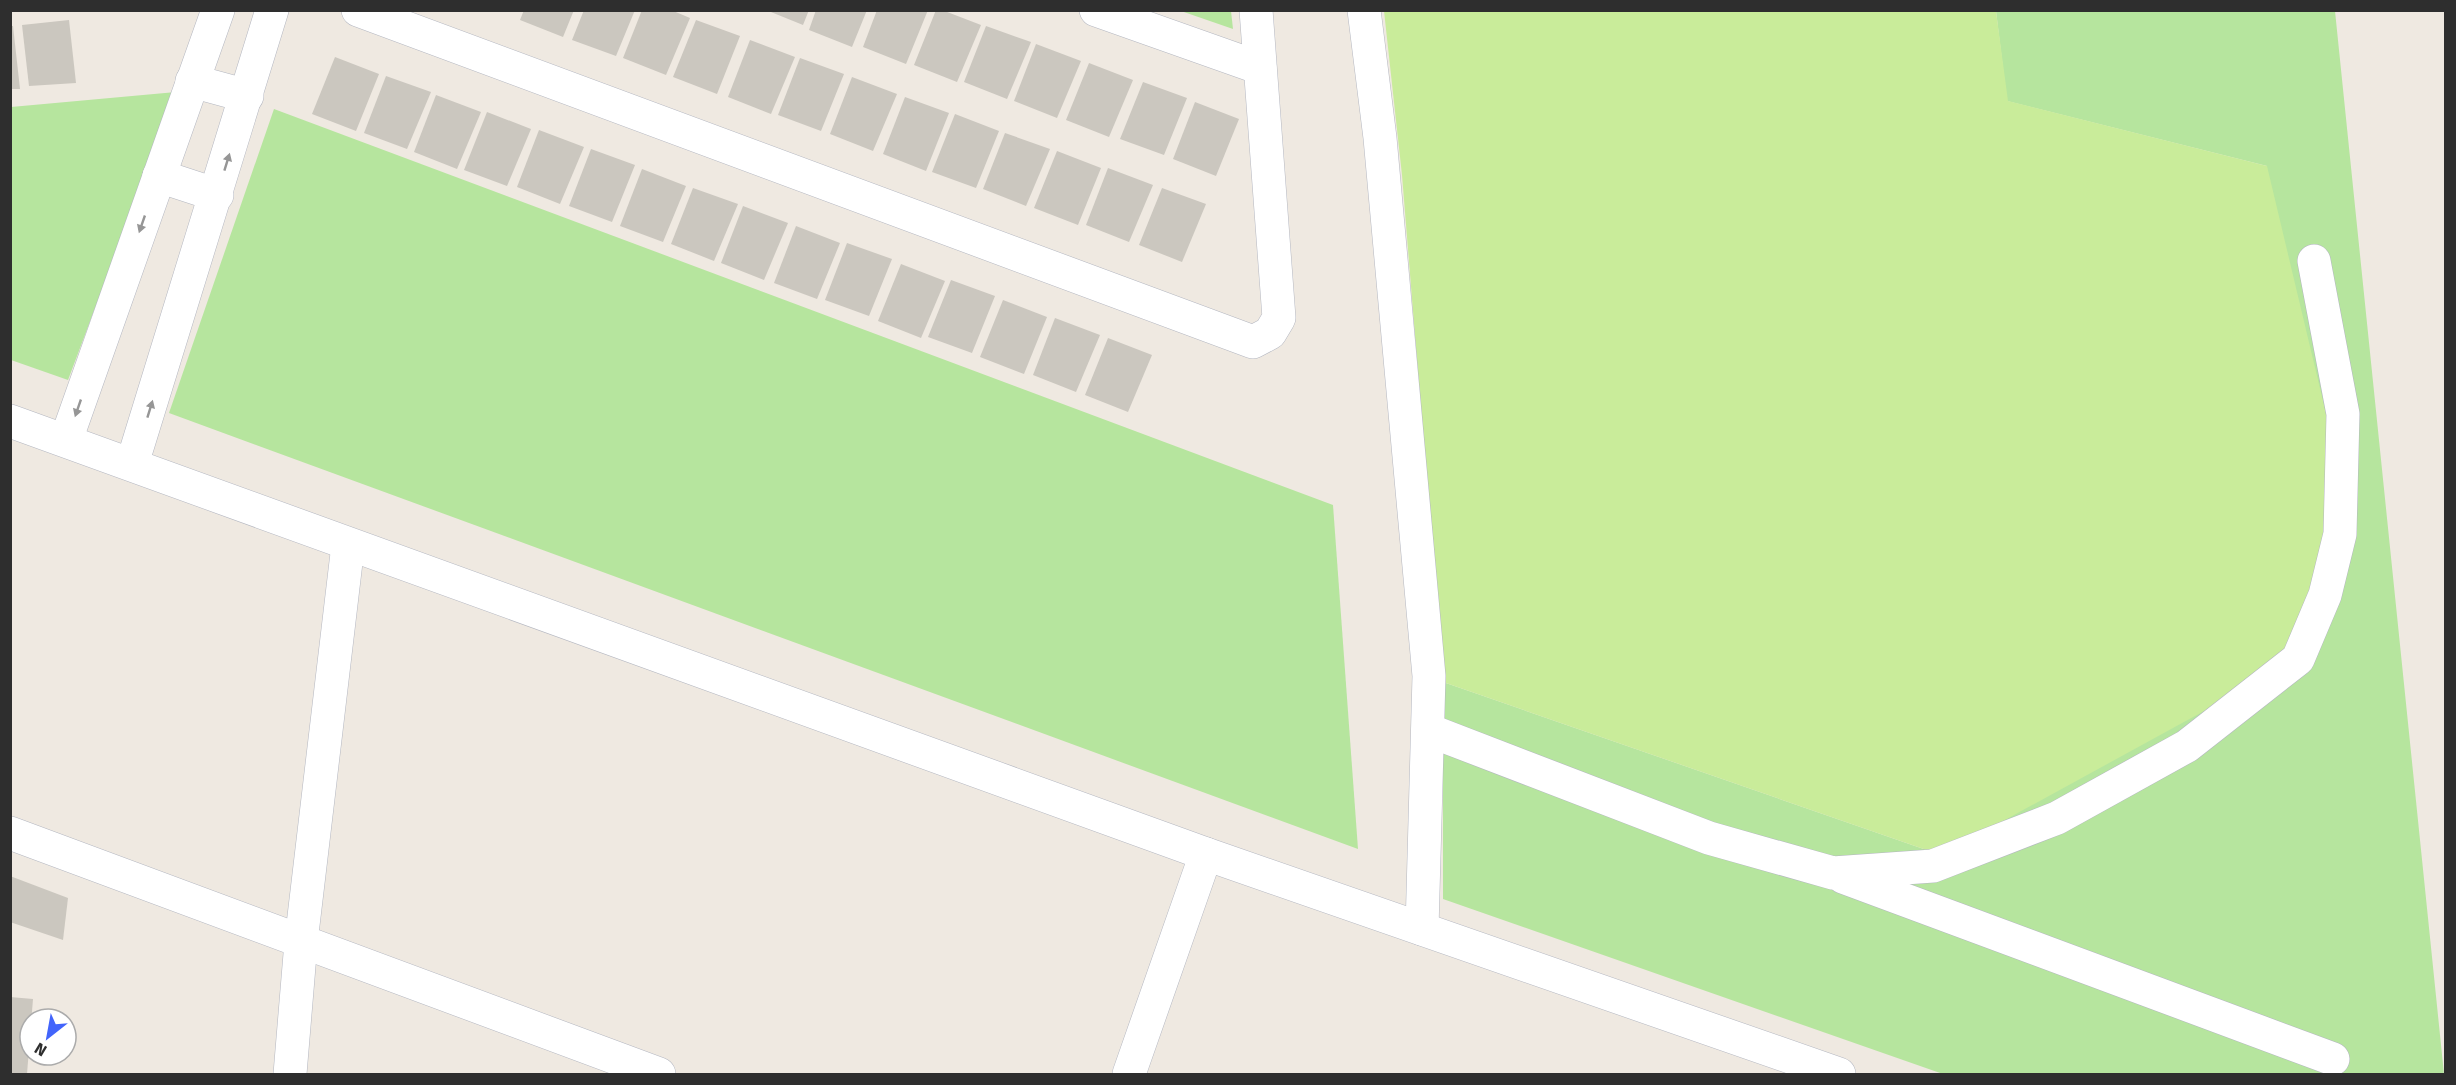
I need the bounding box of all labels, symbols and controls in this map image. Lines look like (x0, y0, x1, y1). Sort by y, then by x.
one-way arrow (223, 153, 232, 171)
one-way arrow (137, 215, 147, 233)
one-way arrow (72, 399, 82, 417)
one-way arrow (146, 400, 155, 418)
north arrow (18, 1007, 78, 1067)
text: N (31, 1039, 50, 1060)

